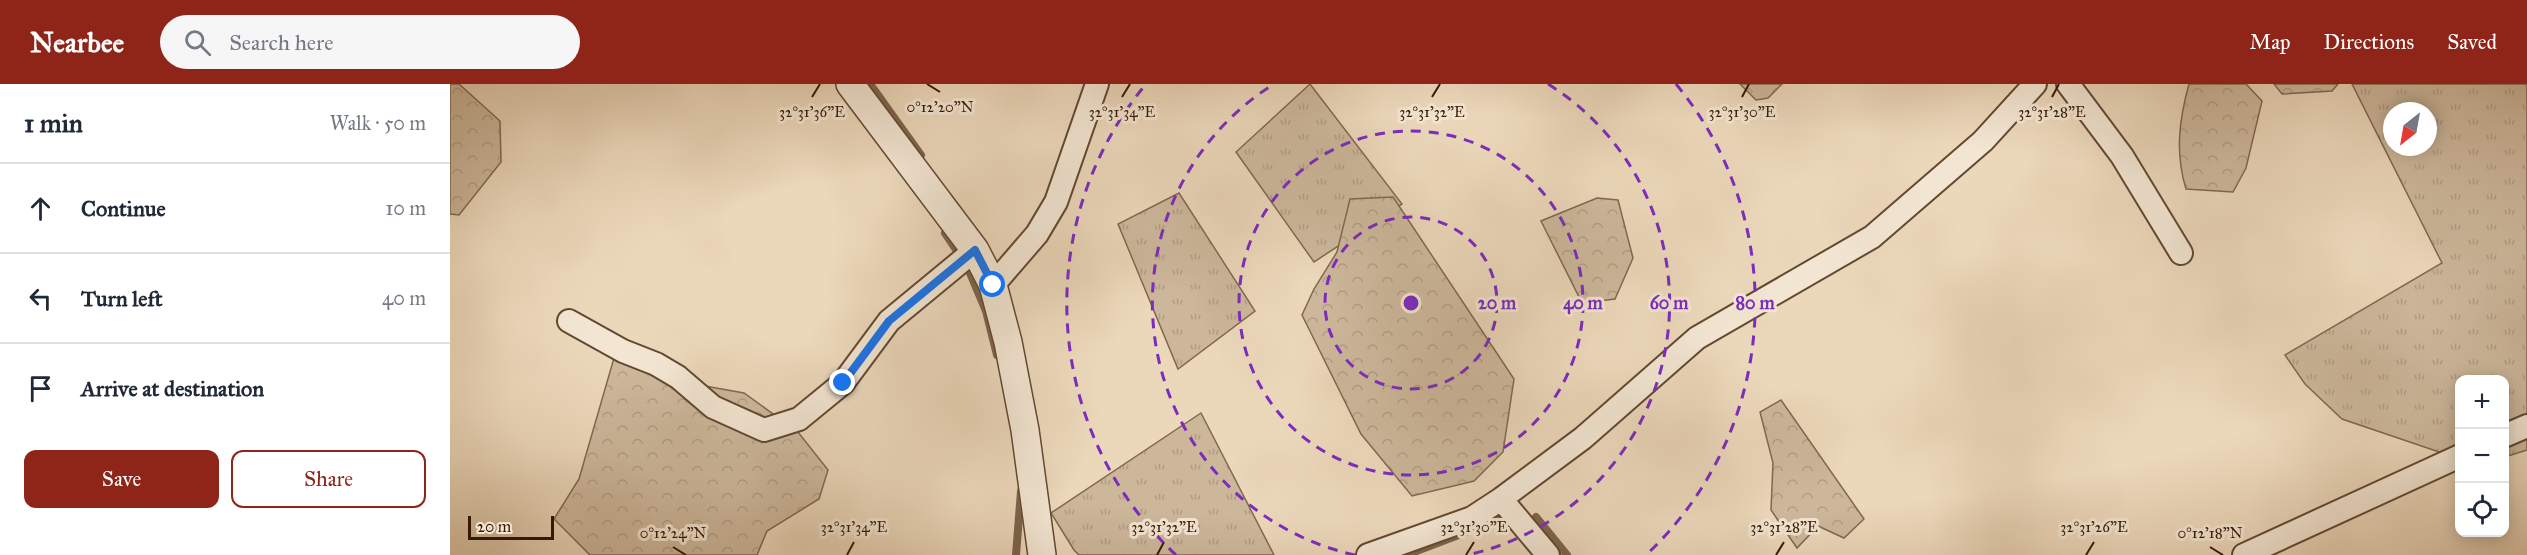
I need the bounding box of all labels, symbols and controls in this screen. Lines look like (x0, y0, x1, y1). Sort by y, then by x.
search box (160, 15, 580, 69)
text: Nearbee (30, 25, 124, 60)
icon: search (181, 26, 214, 59)
text: Search here (229, 29, 333, 56)
text: Map (2250, 29, 2291, 55)
text: Directions (2324, 29, 2414, 55)
text: Saved (2447, 29, 2497, 55)
text: 0°12'20"N (906, 98, 974, 116)
north arrow (2383, 102, 2437, 156)
text: 32°31'36"E (779, 103, 845, 121)
text: 32°31'34"E (1089, 103, 1156, 121)
text: 32°31'32"E (1399, 103, 1465, 121)
text: 32°31'30"E (1709, 103, 1776, 121)
text: 32°31'28"E (2018, 103, 2086, 121)
text: 1 min (24, 107, 83, 139)
text: Walk · 50 m (330, 111, 426, 135)
icon: ahead (24, 192, 57, 225)
text: Continue (81, 195, 166, 222)
text: 10 m (385, 196, 426, 220)
route start (979, 271, 1005, 297)
icon: left (24, 282, 57, 315)
text: Turn left (81, 285, 163, 312)
text: 40 m (382, 286, 426, 310)
text: 20 m (1478, 292, 1517, 314)
text: 40 m (1563, 292, 1604, 315)
text: 60 m (1650, 292, 1689, 314)
text: 80 m (1735, 292, 1775, 314)
centre of rings (1401, 293, 1421, 313)
route end (829, 369, 855, 395)
icon: arrive (24, 372, 57, 405)
text: Arrive at destination (81, 375, 264, 402)
map controls (2455, 375, 2509, 537)
button: + (2455, 375, 2509, 429)
button: − (2455, 429, 2509, 483)
button: Save (24, 450, 219, 508)
button: Share (231, 450, 426, 508)
button: locate (2455, 483, 2509, 537)
scale bar (468, 513, 554, 540)
text: 20 m (477, 517, 511, 536)
text: 32°31'34"E (821, 518, 888, 536)
text: 32°31'32"E (1131, 518, 1197, 536)
text: 32°31'30"E (1441, 518, 1508, 536)
text: 32°31'28"E (1750, 518, 1818, 536)
text: 32°31'26"E (2060, 518, 2128, 536)
text: 0°12'24"N (640, 524, 707, 542)
text: 0°12'18"N (2178, 524, 2243, 542)

